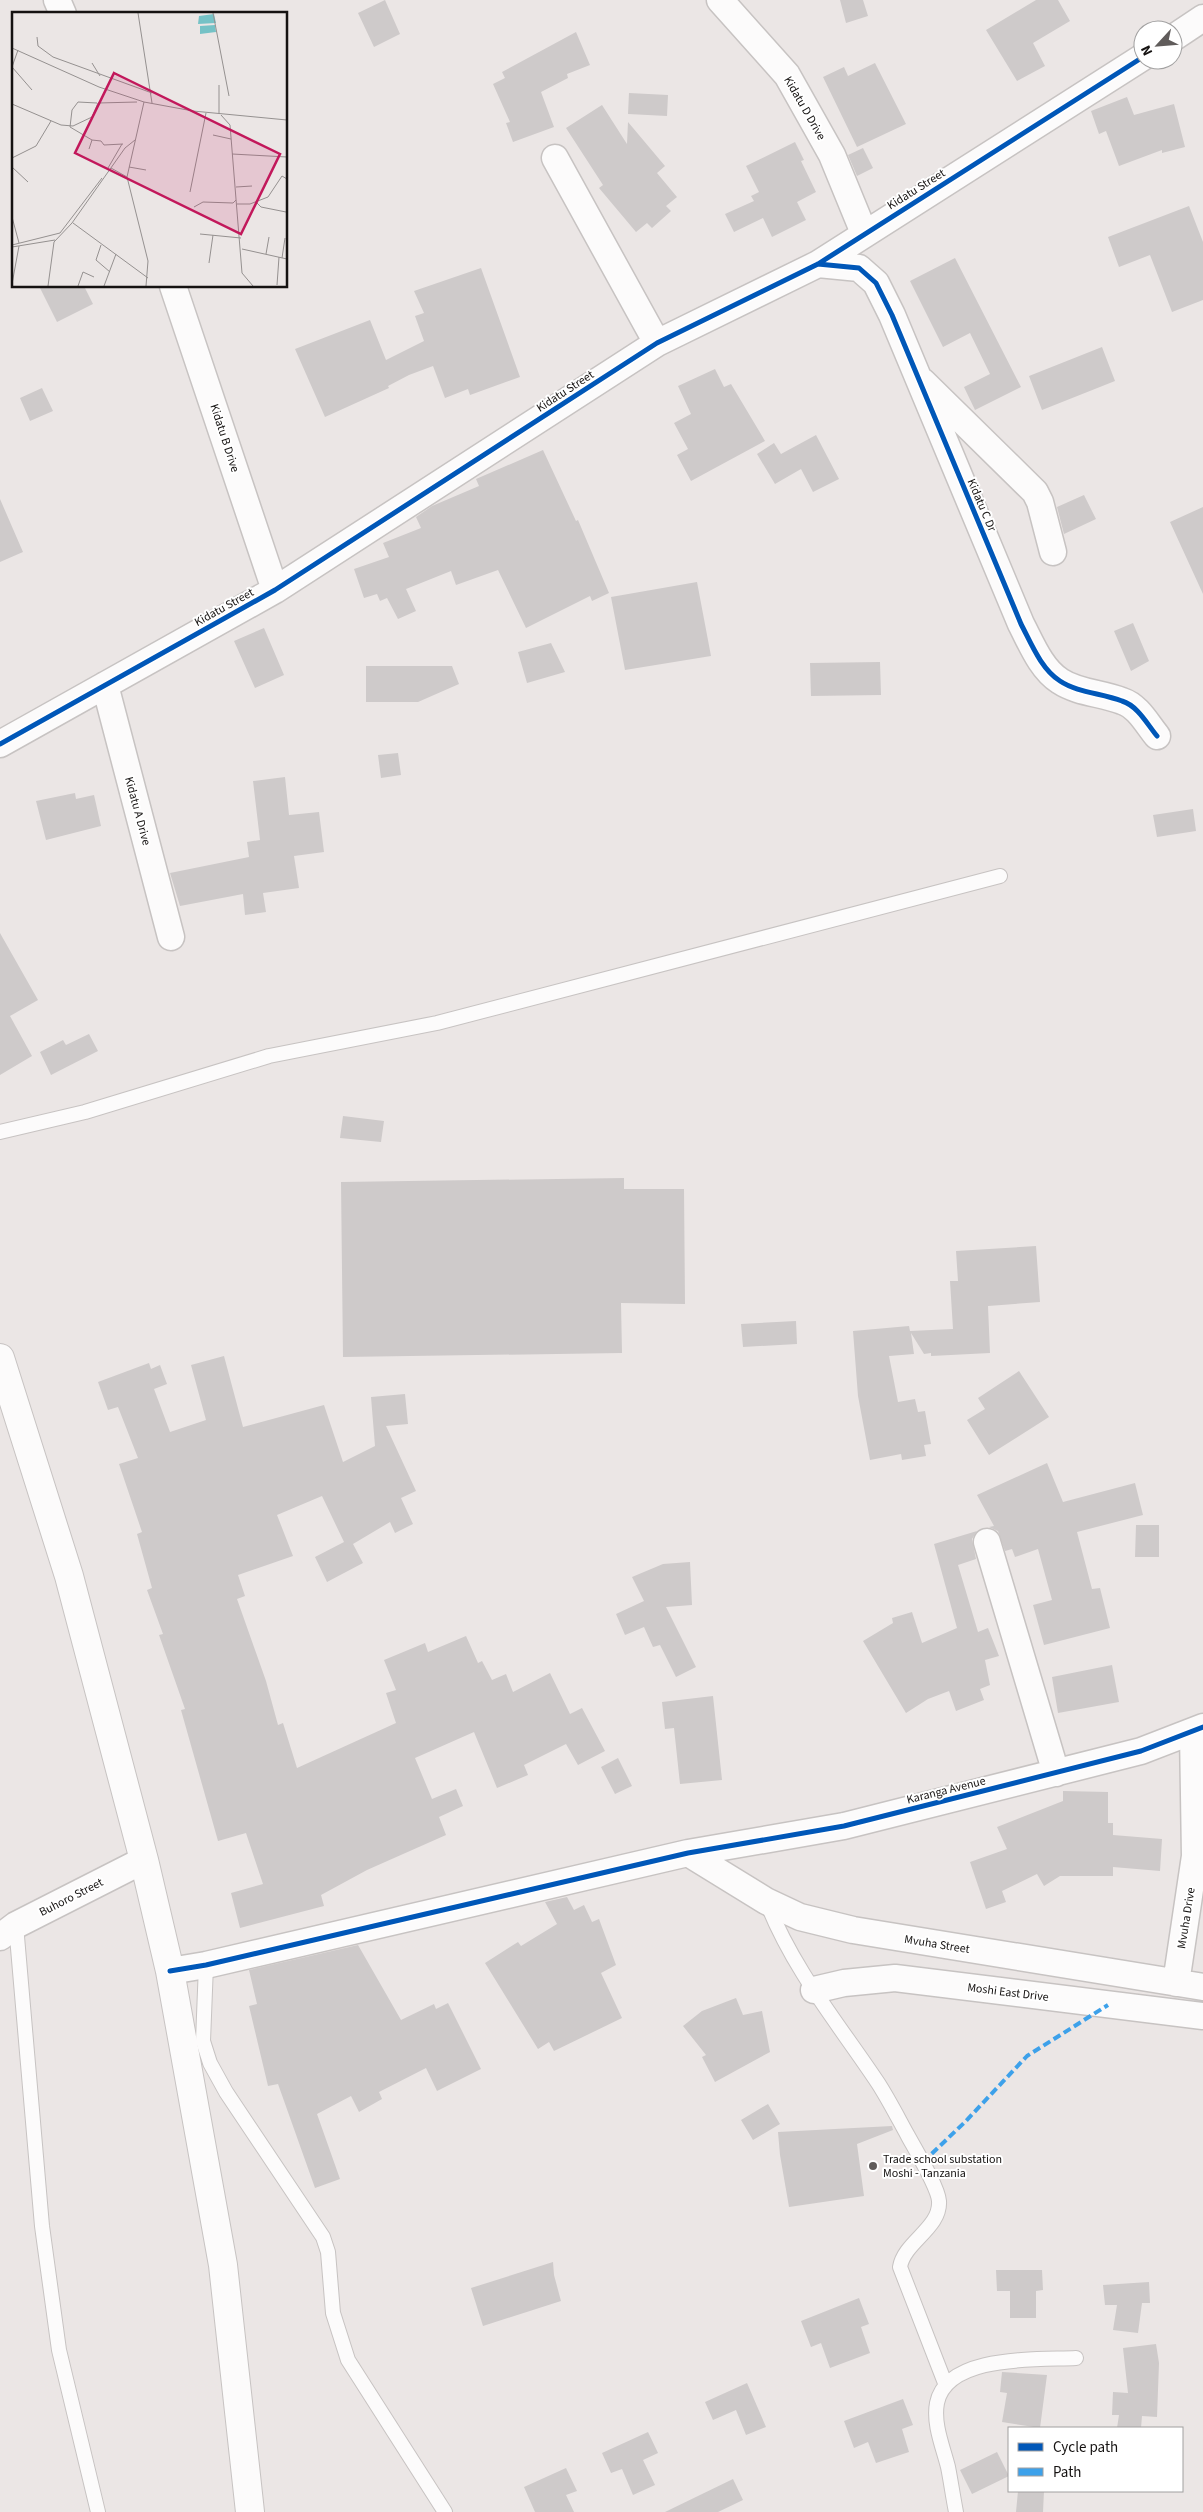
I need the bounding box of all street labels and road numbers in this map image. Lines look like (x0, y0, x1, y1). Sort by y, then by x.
street label: Kidatu D Drive (779, 73, 830, 143)
street label: Kidatu Street (884, 165, 949, 214)
street label: Kidatu Street (533, 366, 597, 416)
street label: Kidatu B Drive (205, 402, 244, 475)
street label: Kidatu C Dr (963, 476, 1001, 535)
street label: Kidatu Street (191, 584, 257, 631)
street label: Kidatu A Drive (120, 775, 155, 847)
street label: Karanga Avenue (905, 1772, 987, 1809)
street label: Buhoro Street (36, 1874, 106, 1921)
street label: Mvuha Drive (1173, 1886, 1200, 1950)
street label: Mvuha Street (903, 1931, 971, 1958)
street label: Moshi East Drive (966, 1979, 1050, 2006)

